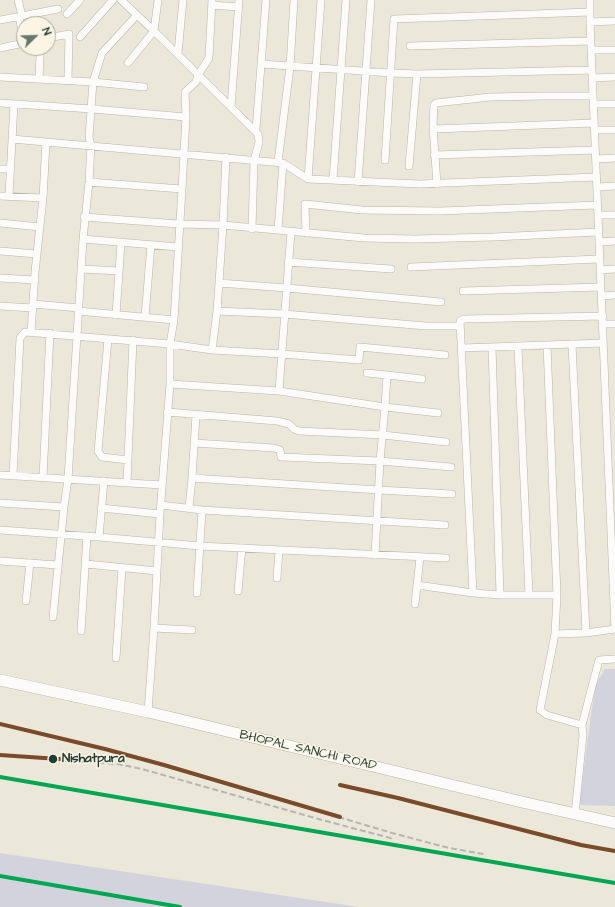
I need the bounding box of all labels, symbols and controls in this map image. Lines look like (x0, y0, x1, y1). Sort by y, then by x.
north arrow (16, 16, 56, 56)
text: N (38, 25, 55, 38)
street label: BHOPAL SANCHI ROAD (238, 728, 378, 774)
place label: Nishatpura (62, 751, 125, 767)
marker: Nishatpura (47, 753, 59, 765)

